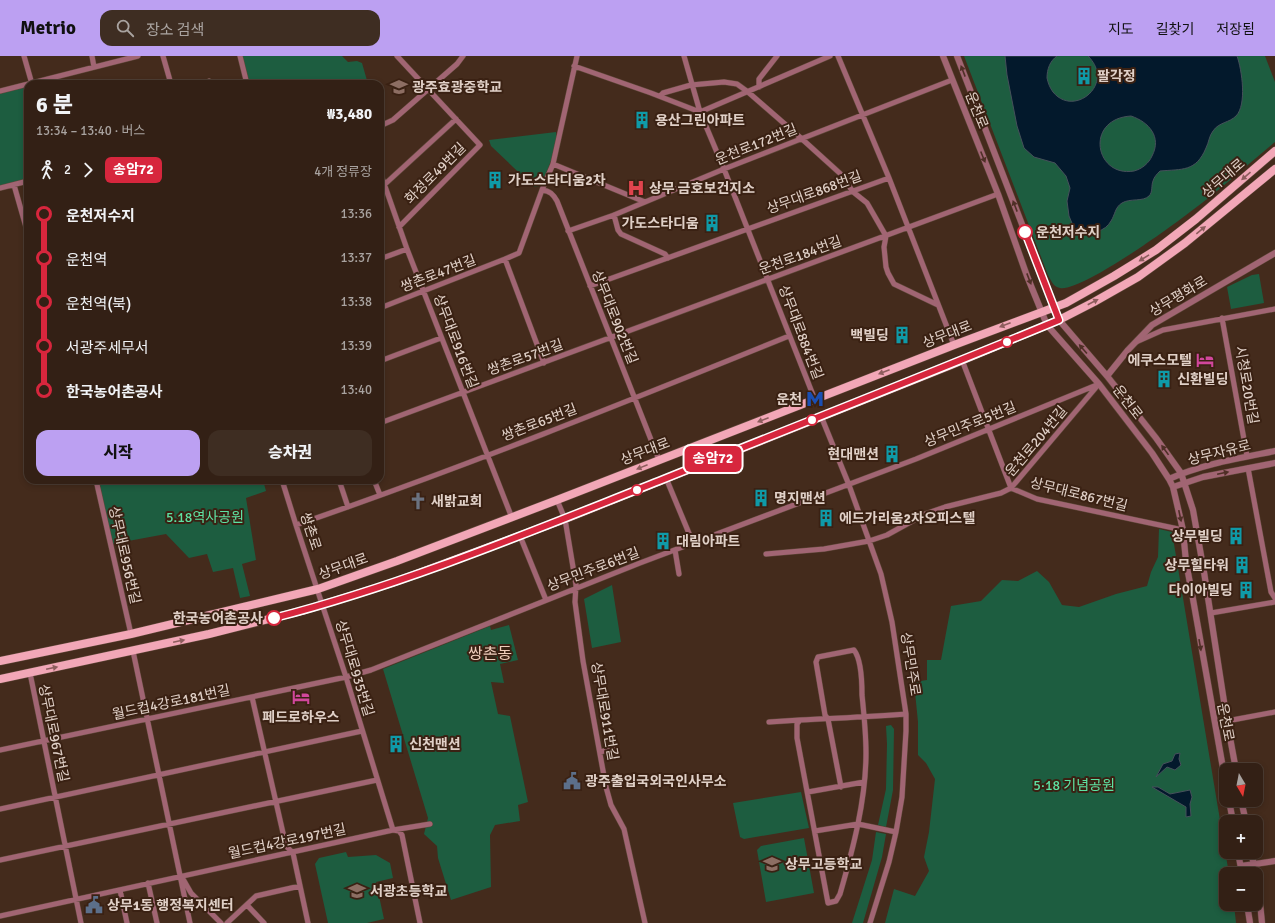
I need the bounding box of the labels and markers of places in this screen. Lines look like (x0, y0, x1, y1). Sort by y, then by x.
building icon: 팔각정 (1074, 66, 1094, 86)
place label: 팔각정 (1097, 68, 1136, 85)
school or university icon: 광주효광중학교 (389, 77, 409, 97)
place label: 광주효광중학교 (412, 79, 502, 96)
building icon: 용산그린아파트 (632, 110, 652, 130)
place label: 용산그린아파트 (655, 112, 745, 129)
building icon: 가도스타디움2차 (485, 170, 505, 190)
place label: 가도스타디움2차 (508, 172, 606, 189)
hospital icon: 상무 금호보건지소 (626, 178, 646, 198)
place label: 상무 금호보건지소 (649, 180, 755, 197)
building icon: 가도스타디움 (702, 213, 722, 233)
place label: 가도스타디움 (622, 215, 699, 232)
marker: 운천저수지 (1017, 224, 1033, 240)
place label: 운천저수지 (1036, 224, 1100, 241)
building icon: 백빌딩 (892, 325, 912, 345)
place label: 백빌딩 (850, 327, 889, 344)
unlabelled marker (1001, 336, 1013, 348)
hotel icon: 에쿠스모텔 (1195, 350, 1215, 370)
place label: 에쿠스모텔 (1128, 352, 1192, 369)
building icon: 신환빌딩 (1154, 369, 1174, 389)
place label: 신환빌딩 (1177, 371, 1229, 388)
metro station icon: 운천 (805, 389, 825, 409)
place label: 운천 (776, 391, 802, 408)
unlabelled marker (806, 414, 818, 426)
building icon: 현대맨션 (882, 444, 902, 464)
place label: 현대맨션 (827, 446, 879, 463)
unlabelled marker (631, 484, 643, 496)
building icon: 명지맨션 (751, 488, 771, 508)
place label: 명지맨션 (774, 490, 826, 507)
church icon: 새밝교회 (408, 491, 428, 511)
place label: 새밝교회 (431, 493, 483, 510)
building icon: 에드가리움2차오피스텔 (816, 508, 836, 528)
place label: 에드가리움2차오피스텔 (839, 510, 975, 527)
building icon: 상무빌딩 (1226, 526, 1246, 546)
place label: 상무빌딩 (1171, 528, 1223, 545)
building icon: 대림아파트 (653, 531, 673, 551)
place label: 대림아파트 (676, 533, 741, 550)
building icon: 상무힐타워 (1232, 555, 1252, 575)
place label: 상무힐타워 (1165, 557, 1229, 574)
building icon: 다이아빌딩 (1236, 580, 1256, 600)
place label: 다이아빌딩 (1169, 582, 1233, 599)
place label: 한국농어촌공사 (173, 610, 263, 627)
marker: 한국농어촌공사 (266, 610, 282, 626)
hotel icon: 페드로하우스 (291, 687, 311, 707)
place label: 페드로하우스 (262, 709, 340, 726)
building icon: 신천맨션 (386, 734, 406, 754)
place label: 신천맨션 (409, 736, 461, 753)
public building icon: 광주출입국외국인사무소 (562, 771, 582, 791)
place label: 광주출입국외국인사무소 (585, 773, 727, 790)
school or university icon: 상무고등학교 (762, 854, 782, 874)
place label: 상무고등학교 (785, 856, 862, 873)
school or university icon: 서광초등학교 (347, 881, 367, 901)
place label: 서광초등학교 (370, 883, 447, 900)
public building icon: 상무1동 행정복지센터 (84, 895, 104, 915)
place label: 상무1동 행정복지센터 (107, 897, 234, 914)

